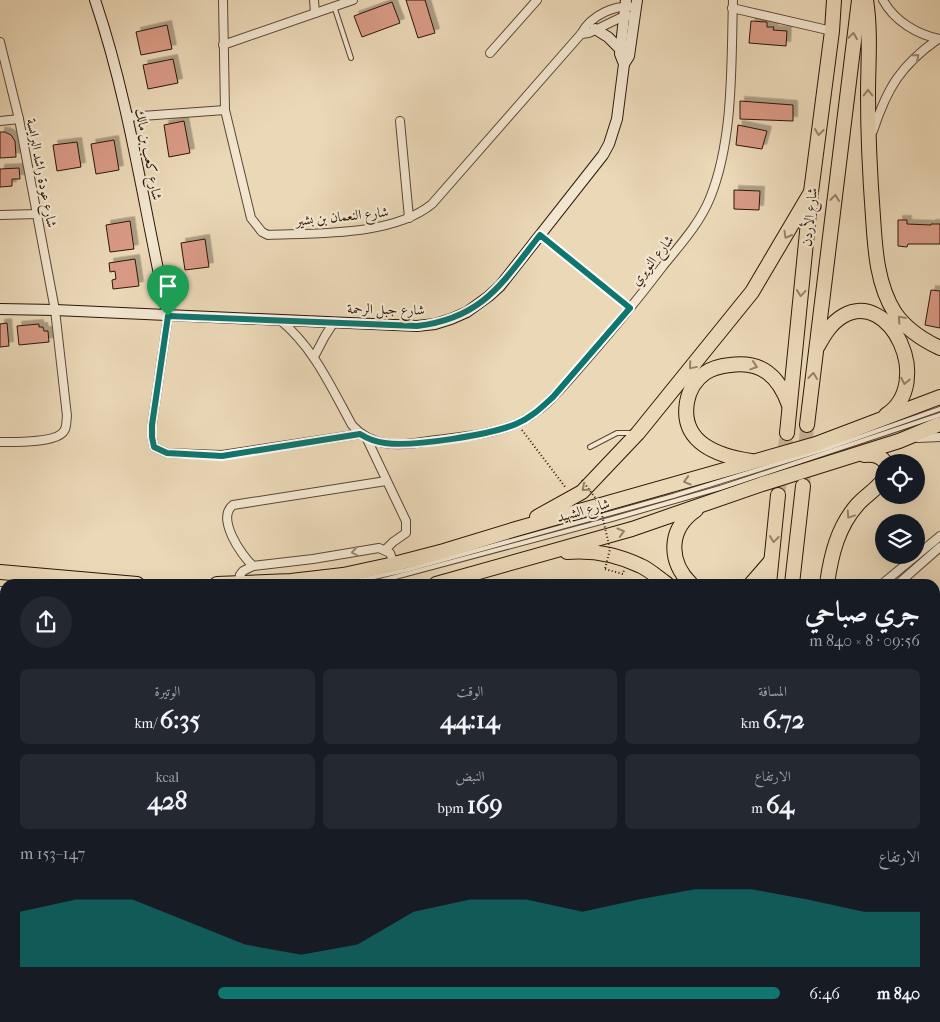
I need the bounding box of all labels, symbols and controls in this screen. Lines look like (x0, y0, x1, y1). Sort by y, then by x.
one-way arrow (848, 32, 858, 41)
one-way arrow (911, 54, 920, 63)
one-way arrow (863, 88, 873, 96)
street label: شارع كعب بن مالك (128, 107, 166, 202)
street label: شارع عودة راشد البرايسة (20, 117, 60, 230)
one-way arrow (814, 128, 825, 136)
street label: شارع الأردن (796, 186, 824, 248)
one-way arrow (829, 193, 840, 201)
street label: شارع النعمان بن بشير (293, 203, 390, 233)
one-way arrow (783, 229, 793, 238)
street label: شارع النويري (627, 232, 680, 291)
pin (147, 265, 189, 316)
icon: arrive (154, 272, 182, 300)
one-way arrow (796, 290, 807, 298)
street label: شارع جبل الرحمة (347, 300, 425, 322)
one-way arrow (898, 316, 907, 325)
one-way arrow (689, 360, 697, 369)
one-way arrow (749, 361, 758, 371)
one-way arrow (807, 372, 818, 380)
one-way arrow (901, 376, 911, 385)
map controls (875, 454, 925, 564)
button: locate (875, 454, 925, 504)
one-way arrow (682, 475, 691, 486)
one-way arrow (581, 483, 590, 492)
street label: شارع الشهيد (555, 495, 613, 529)
one-way arrow (847, 509, 856, 518)
button: layers (875, 514, 925, 564)
one-way arrow (617, 527, 625, 537)
one-way arrow (769, 536, 780, 544)
one-way arrow (350, 546, 359, 556)
text: جري صباحي (805, 595, 920, 628)
button: share (20, 596, 72, 648)
text: 09:56 · 8 × 840 m (809, 631, 920, 650)
text: الوتيرة (154, 683, 180, 700)
text: الوقت (457, 683, 483, 700)
text: المسافة (758, 683, 787, 700)
text: 6:35 (160, 705, 200, 734)
text: 44:14 (440, 705, 500, 734)
text: 6.72 (763, 705, 805, 734)
text: /km (134, 715, 160, 732)
text: km (741, 715, 763, 732)
text: النبض (456, 768, 484, 785)
text: الارتفاع (755, 768, 791, 785)
text: kcal (156, 769, 179, 786)
text: 428 (147, 786, 187, 815)
text: 169 (467, 790, 503, 819)
text: 64 (766, 790, 794, 819)
text: bpm (438, 800, 467, 817)
text: m (751, 800, 766, 817)
text: 147–153 m (20, 844, 85, 863)
text: الارتفاع (878, 847, 920, 866)
text: 6:46 (809, 984, 840, 1003)
text: 840 m (877, 984, 920, 1003)

